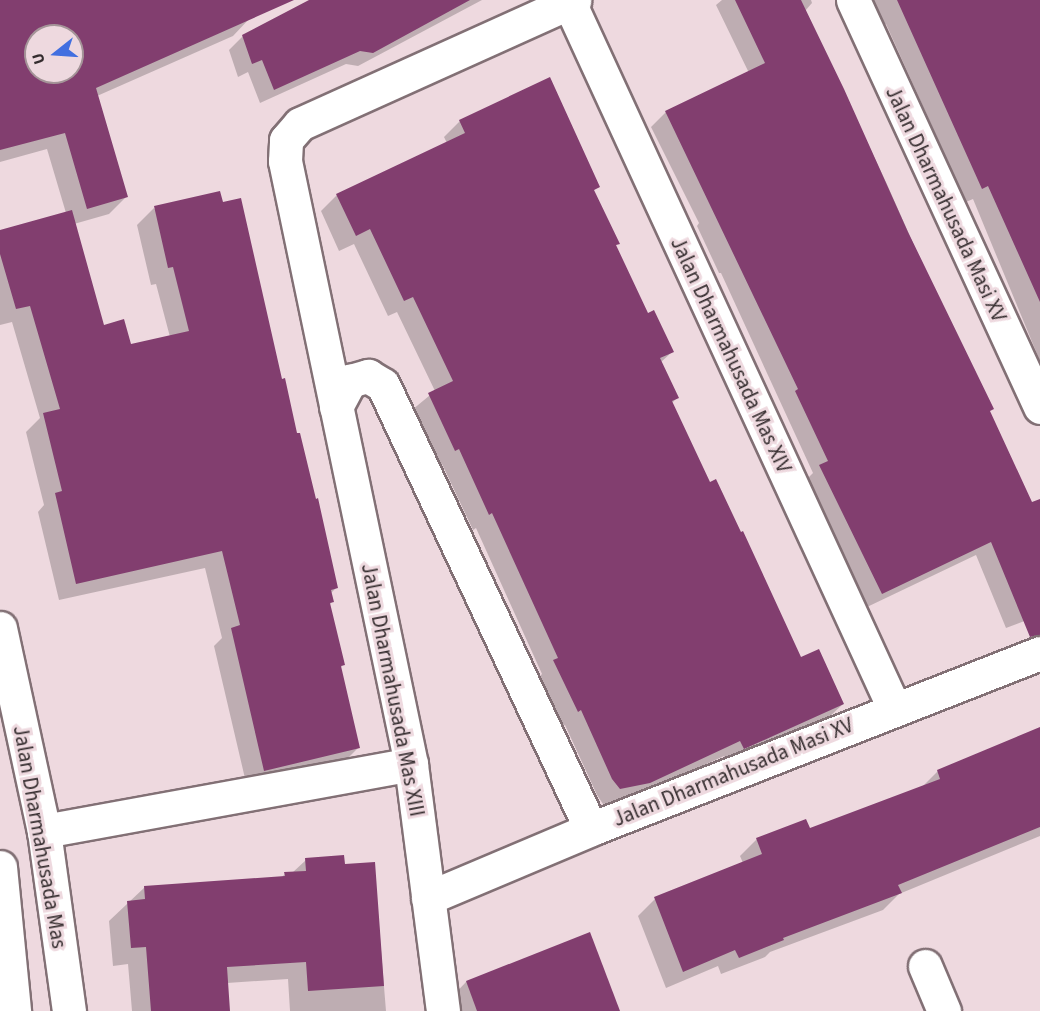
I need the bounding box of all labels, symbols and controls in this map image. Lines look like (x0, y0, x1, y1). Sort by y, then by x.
north arrow (24, 24, 84, 84)
text: U (27, 50, 51, 67)
street label: Jalan Dharmahusada Masi XV (880, 82, 1012, 326)
street label: Jalan Dharmahusada Mas XIV (665, 233, 797, 477)
street label: Jalan Dharmahusada Mas XIII (356, 561, 430, 819)
street label: Jalan Dharmahusada Masi XV (609, 712, 857, 832)
street label: Jalan Dharmahusada Mas (8, 724, 72, 950)

